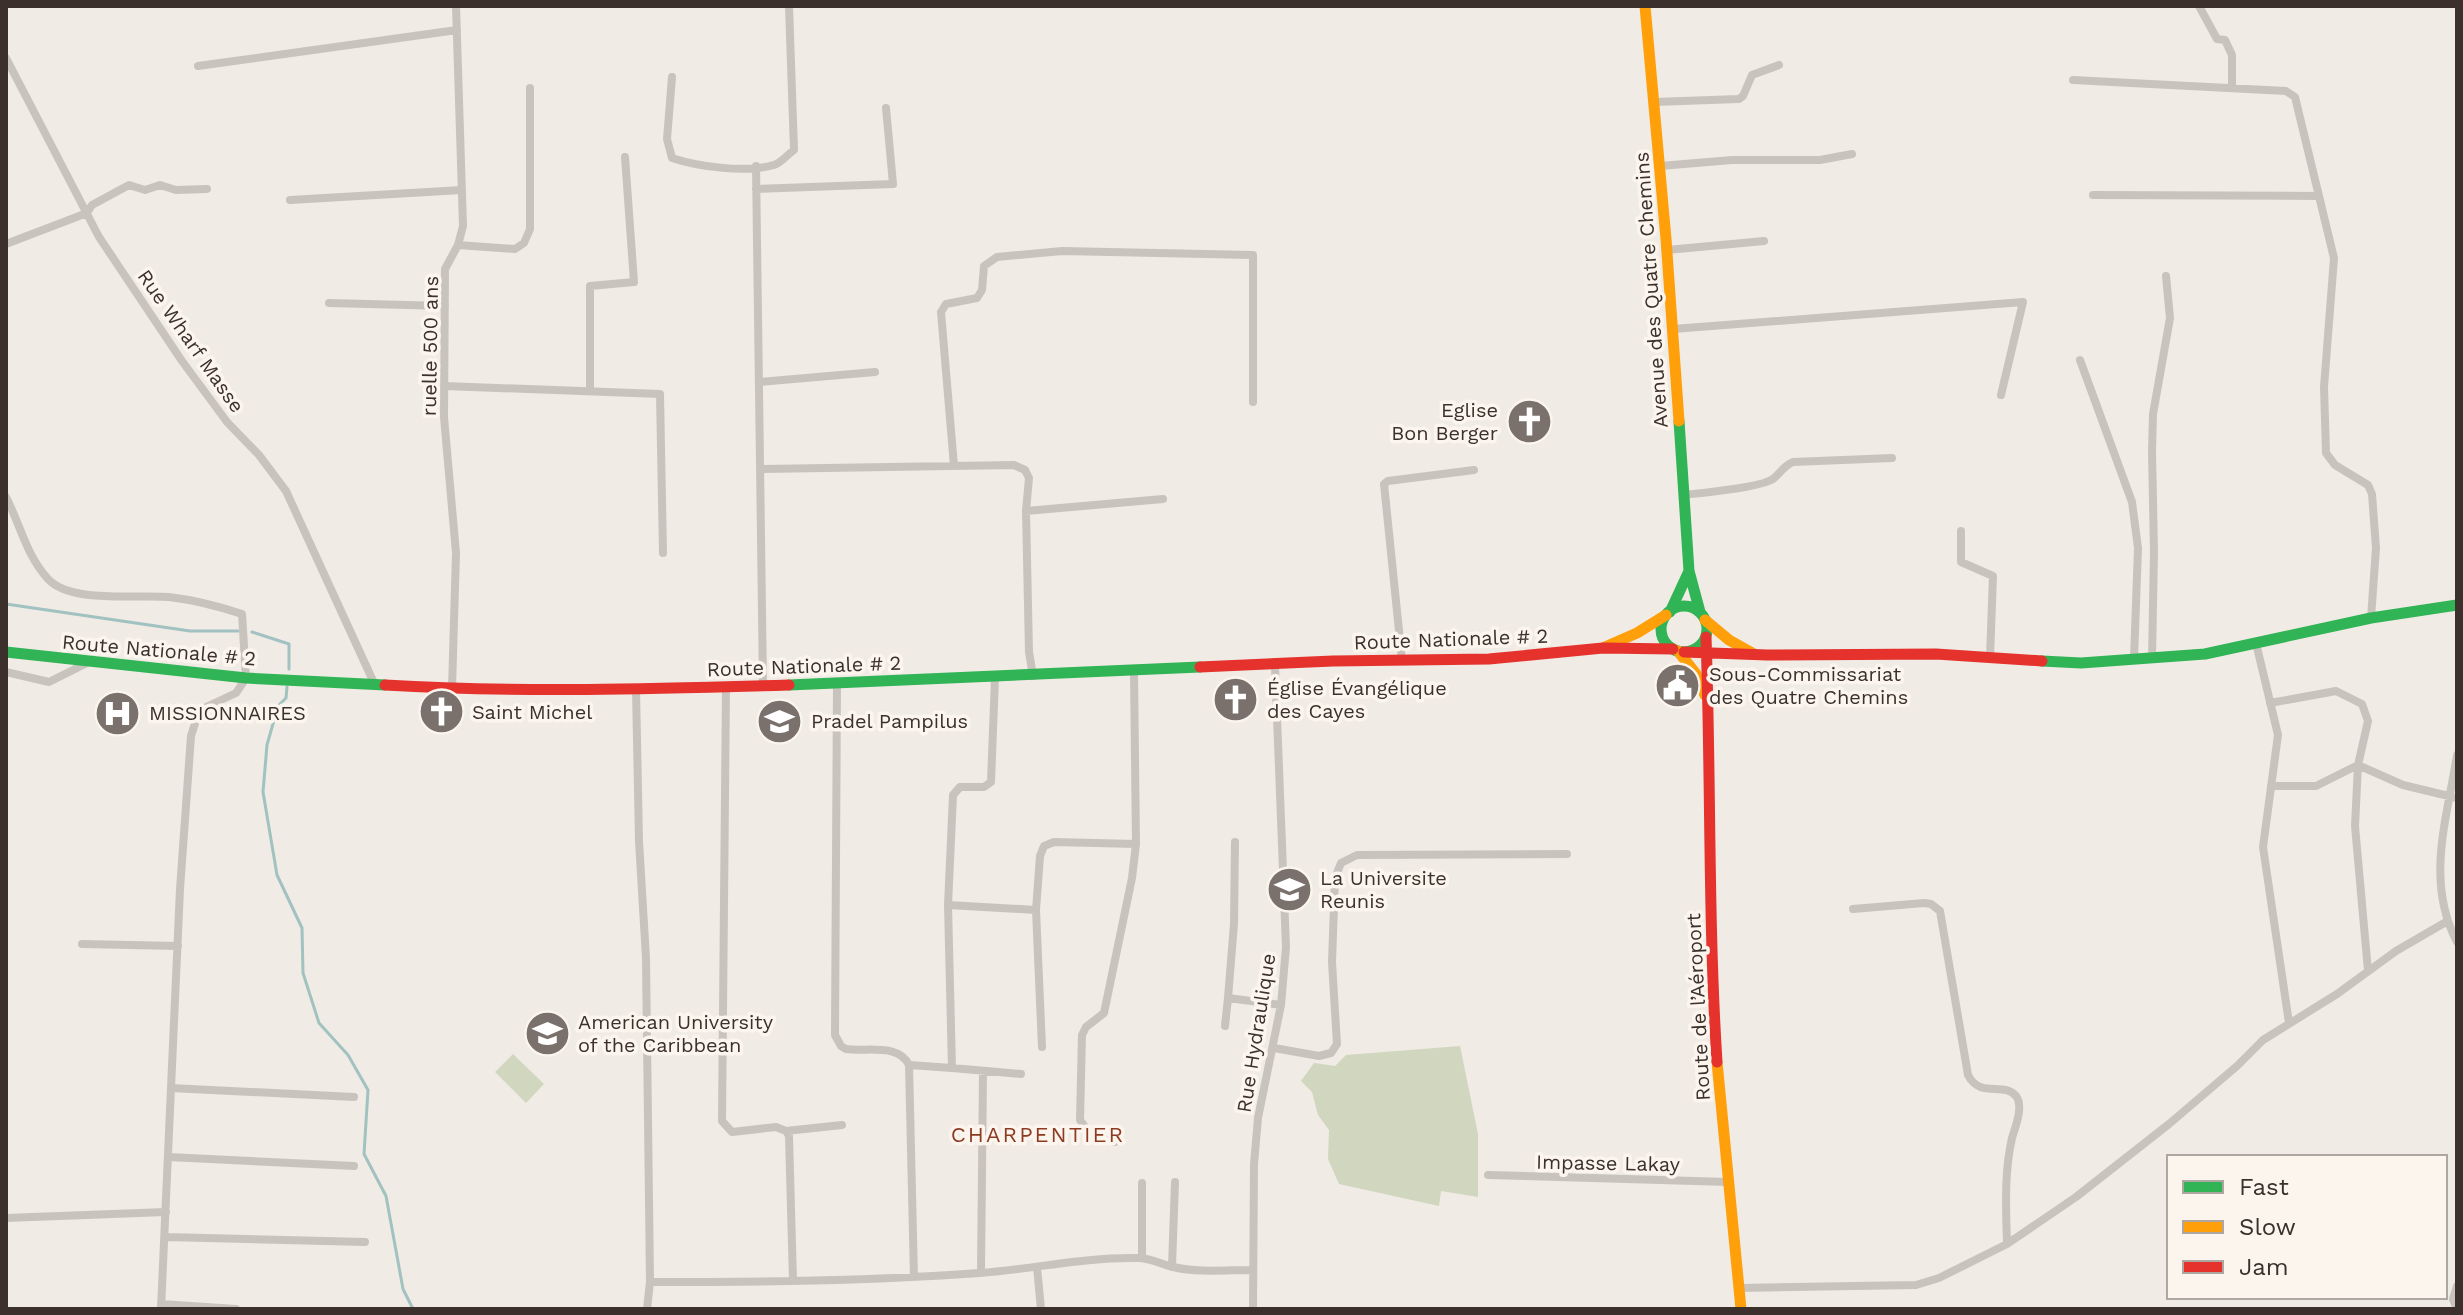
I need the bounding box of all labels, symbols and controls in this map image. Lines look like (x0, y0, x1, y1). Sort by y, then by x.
street label: Avenue des Quatre Chemins (1629, 151, 1673, 429)
street label: Rue Wharf Masse (133, 265, 249, 417)
street label: ruelle 500 ans (417, 276, 443, 416)
church icon: Eglise Bon Berger (1505, 397, 1553, 445)
place label: Eglise Bon Berger (1391, 398, 1498, 445)
street label: Route Nationale # 2 (1353, 624, 1549, 654)
street label: Route Nationale # 2 (61, 630, 257, 670)
street label: Route Nationale # 2 (706, 651, 902, 681)
public building icon: Sous-Commissariat des Quatre Chemins (1654, 662, 1702, 710)
place label: Sous-Commissariat des Quatre Chemins (1709, 662, 1908, 709)
church icon: Église Évangélique des Cayes (1212, 676, 1260, 724)
place label: Église Évangélique des Cayes (1267, 676, 1447, 723)
church icon: Saint Michel (417, 688, 465, 736)
hospital icon: MISSIONNAIRES (94, 689, 142, 737)
school or university icon: Pradel Pampilus (756, 697, 804, 745)
place label: Saint Michel (472, 700, 592, 724)
place label: MISSIONNAIRES (149, 701, 306, 725)
place label: Pradel Pampilus (811, 709, 968, 733)
school or university icon: La Universite Reunis (1265, 865, 1313, 913)
place label: La Universite Reunis (1320, 866, 1447, 913)
street label: Route de l’Aéroport (1681, 912, 1715, 1101)
street label: Rue Hydraulique (1232, 952, 1280, 1114)
school or university icon: American University of the Caribbean (523, 1009, 571, 1057)
place label: American University of the Caribbean (578, 1010, 774, 1057)
district label: CHARPENTIER (951, 1122, 1125, 1147)
street label: Impasse Lakay (1536, 1150, 1681, 1176)
legend (2167, 1155, 2447, 1299)
text: Fast (2239, 1173, 2289, 1201)
text: Slow (2239, 1213, 2296, 1241)
text: Jam (2239, 1253, 2289, 1281)

